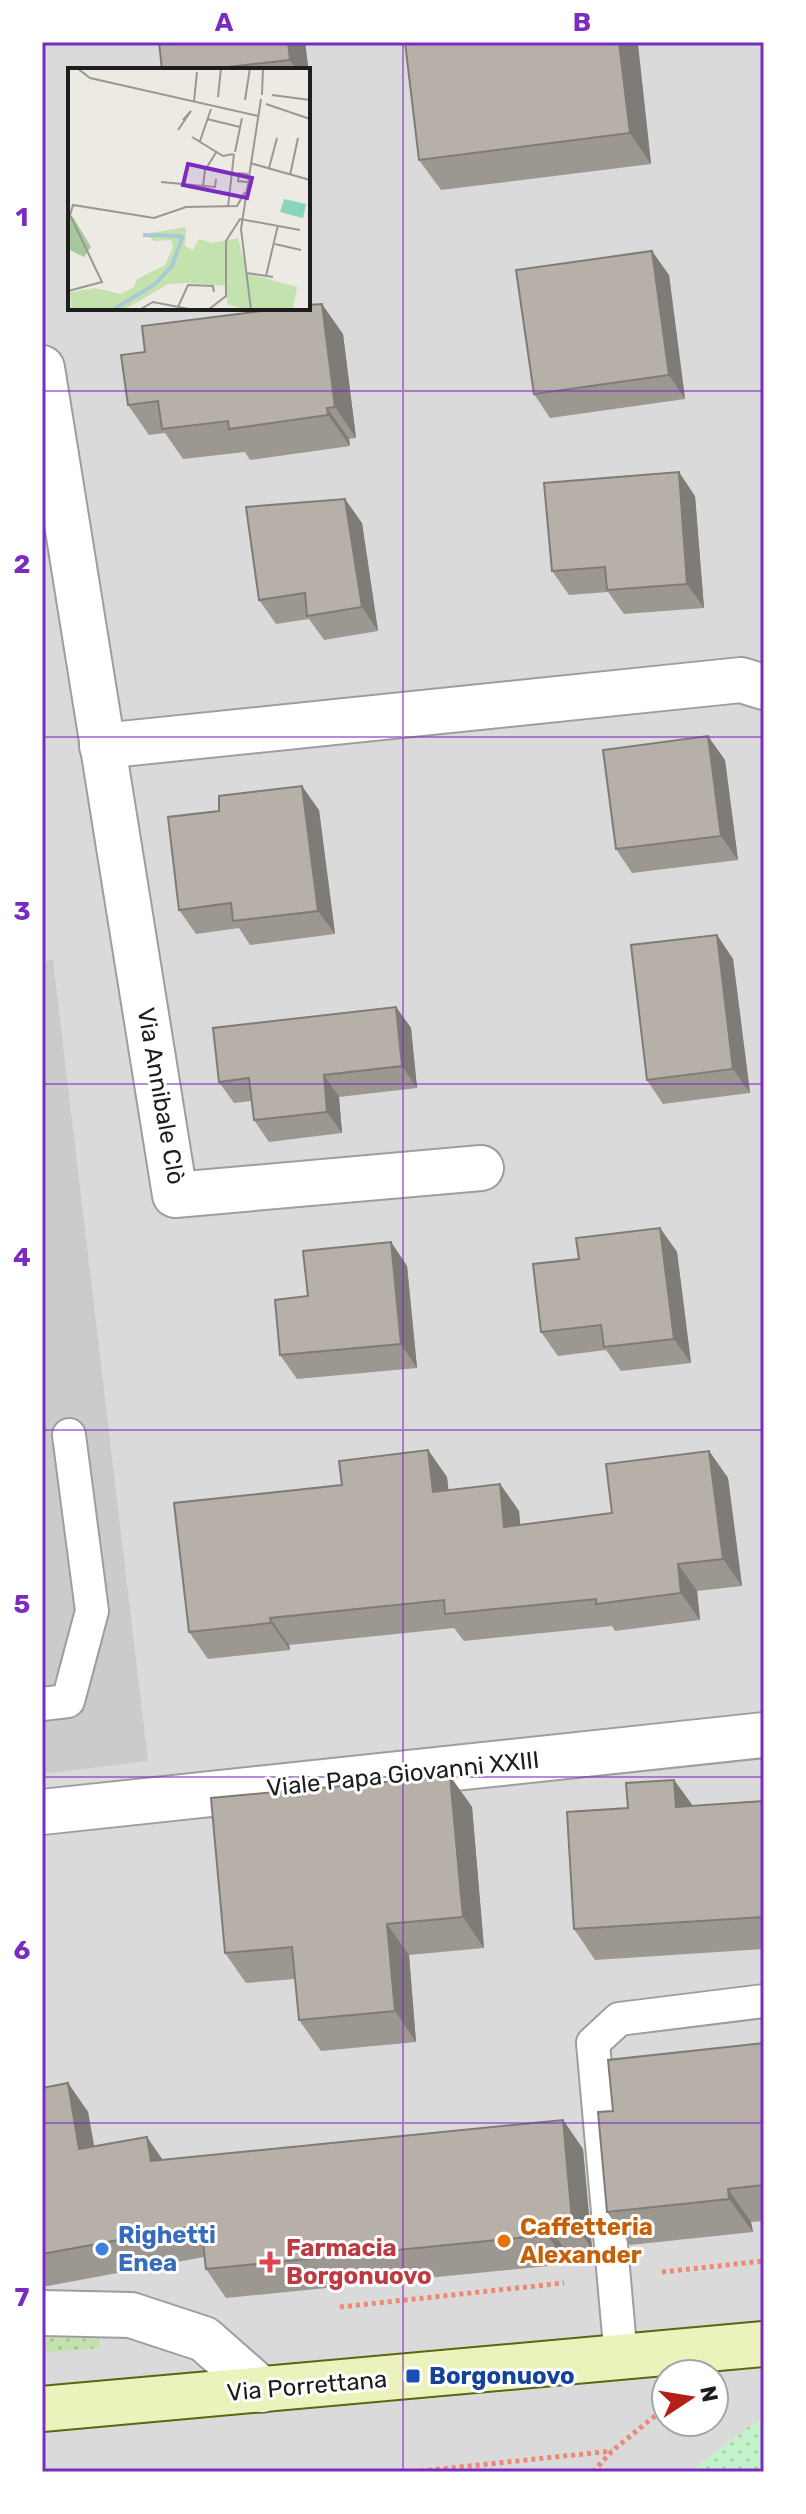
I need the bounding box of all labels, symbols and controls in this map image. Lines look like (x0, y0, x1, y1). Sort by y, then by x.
text: A (215, 7, 234, 38)
text: B (573, 7, 591, 38)
inset map (68, 68, 310, 310)
text: 1 (16, 202, 28, 233)
text: 2 (14, 549, 30, 580)
text: 3 (13, 896, 31, 927)
street label: Via Annibale Clò (132, 1005, 190, 1187)
text: 4 (13, 1242, 31, 1273)
text: 5 (14, 1589, 30, 1620)
street label: Viale Papa Giovanni XXIII (265, 1746, 541, 1802)
text: 6 (14, 1935, 31, 1966)
place label: Caffetteria Alexander (520, 2213, 653, 2269)
place label: Righetti Enea (118, 2221, 216, 2277)
marker: Caffetteria Alexander (495, 2232, 513, 2250)
place label: Farmacia Borgonuovo (286, 2234, 432, 2290)
marker: Righetti Enea (93, 2240, 111, 2258)
marker: Farmacia Borgonuovo (261, 2253, 279, 2271)
text: 7 (15, 2282, 30, 2313)
north arrow (650, 2358, 730, 2438)
place label: Borgonuovo (429, 2362, 575, 2390)
street label: Via Porrettana (226, 2365, 388, 2407)
marker: Borgonuovo (404, 2367, 422, 2385)
text: N (694, 2383, 724, 2404)

